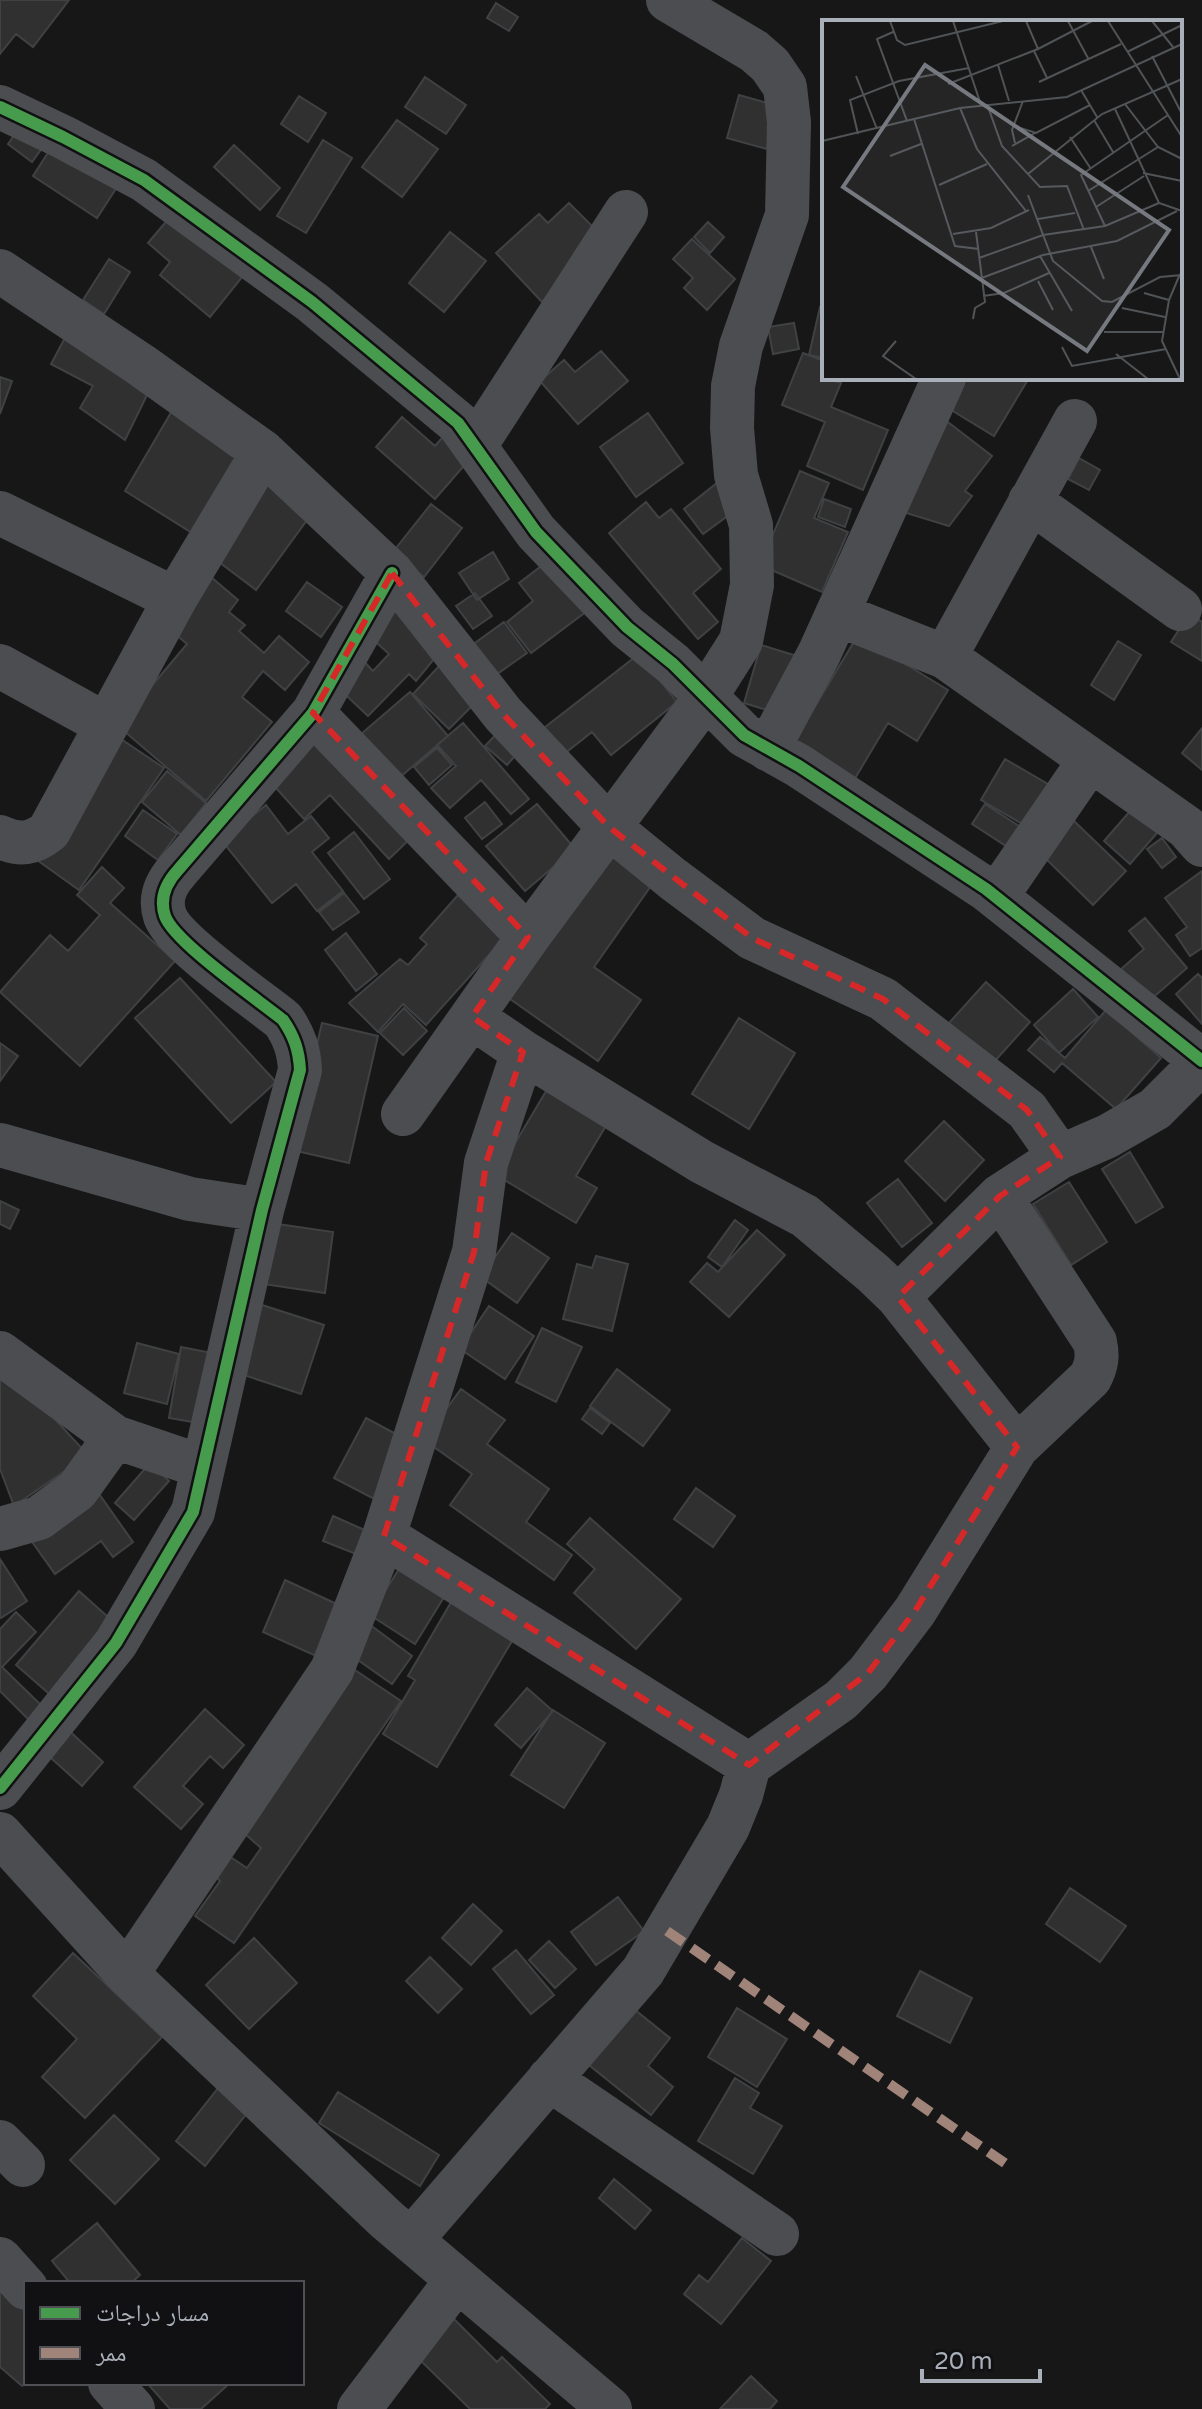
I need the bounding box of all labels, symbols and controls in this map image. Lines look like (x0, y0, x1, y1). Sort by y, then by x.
inset map (822, 20, 1182, 380)
legend (24, 2281, 304, 2385)
text: مسار دراجات (96, 2299, 209, 2328)
scale bar (922, 2333, 1040, 2383)
text: ممر (95, 2339, 127, 2368)
text: 20 m (934, 2347, 992, 2376)

